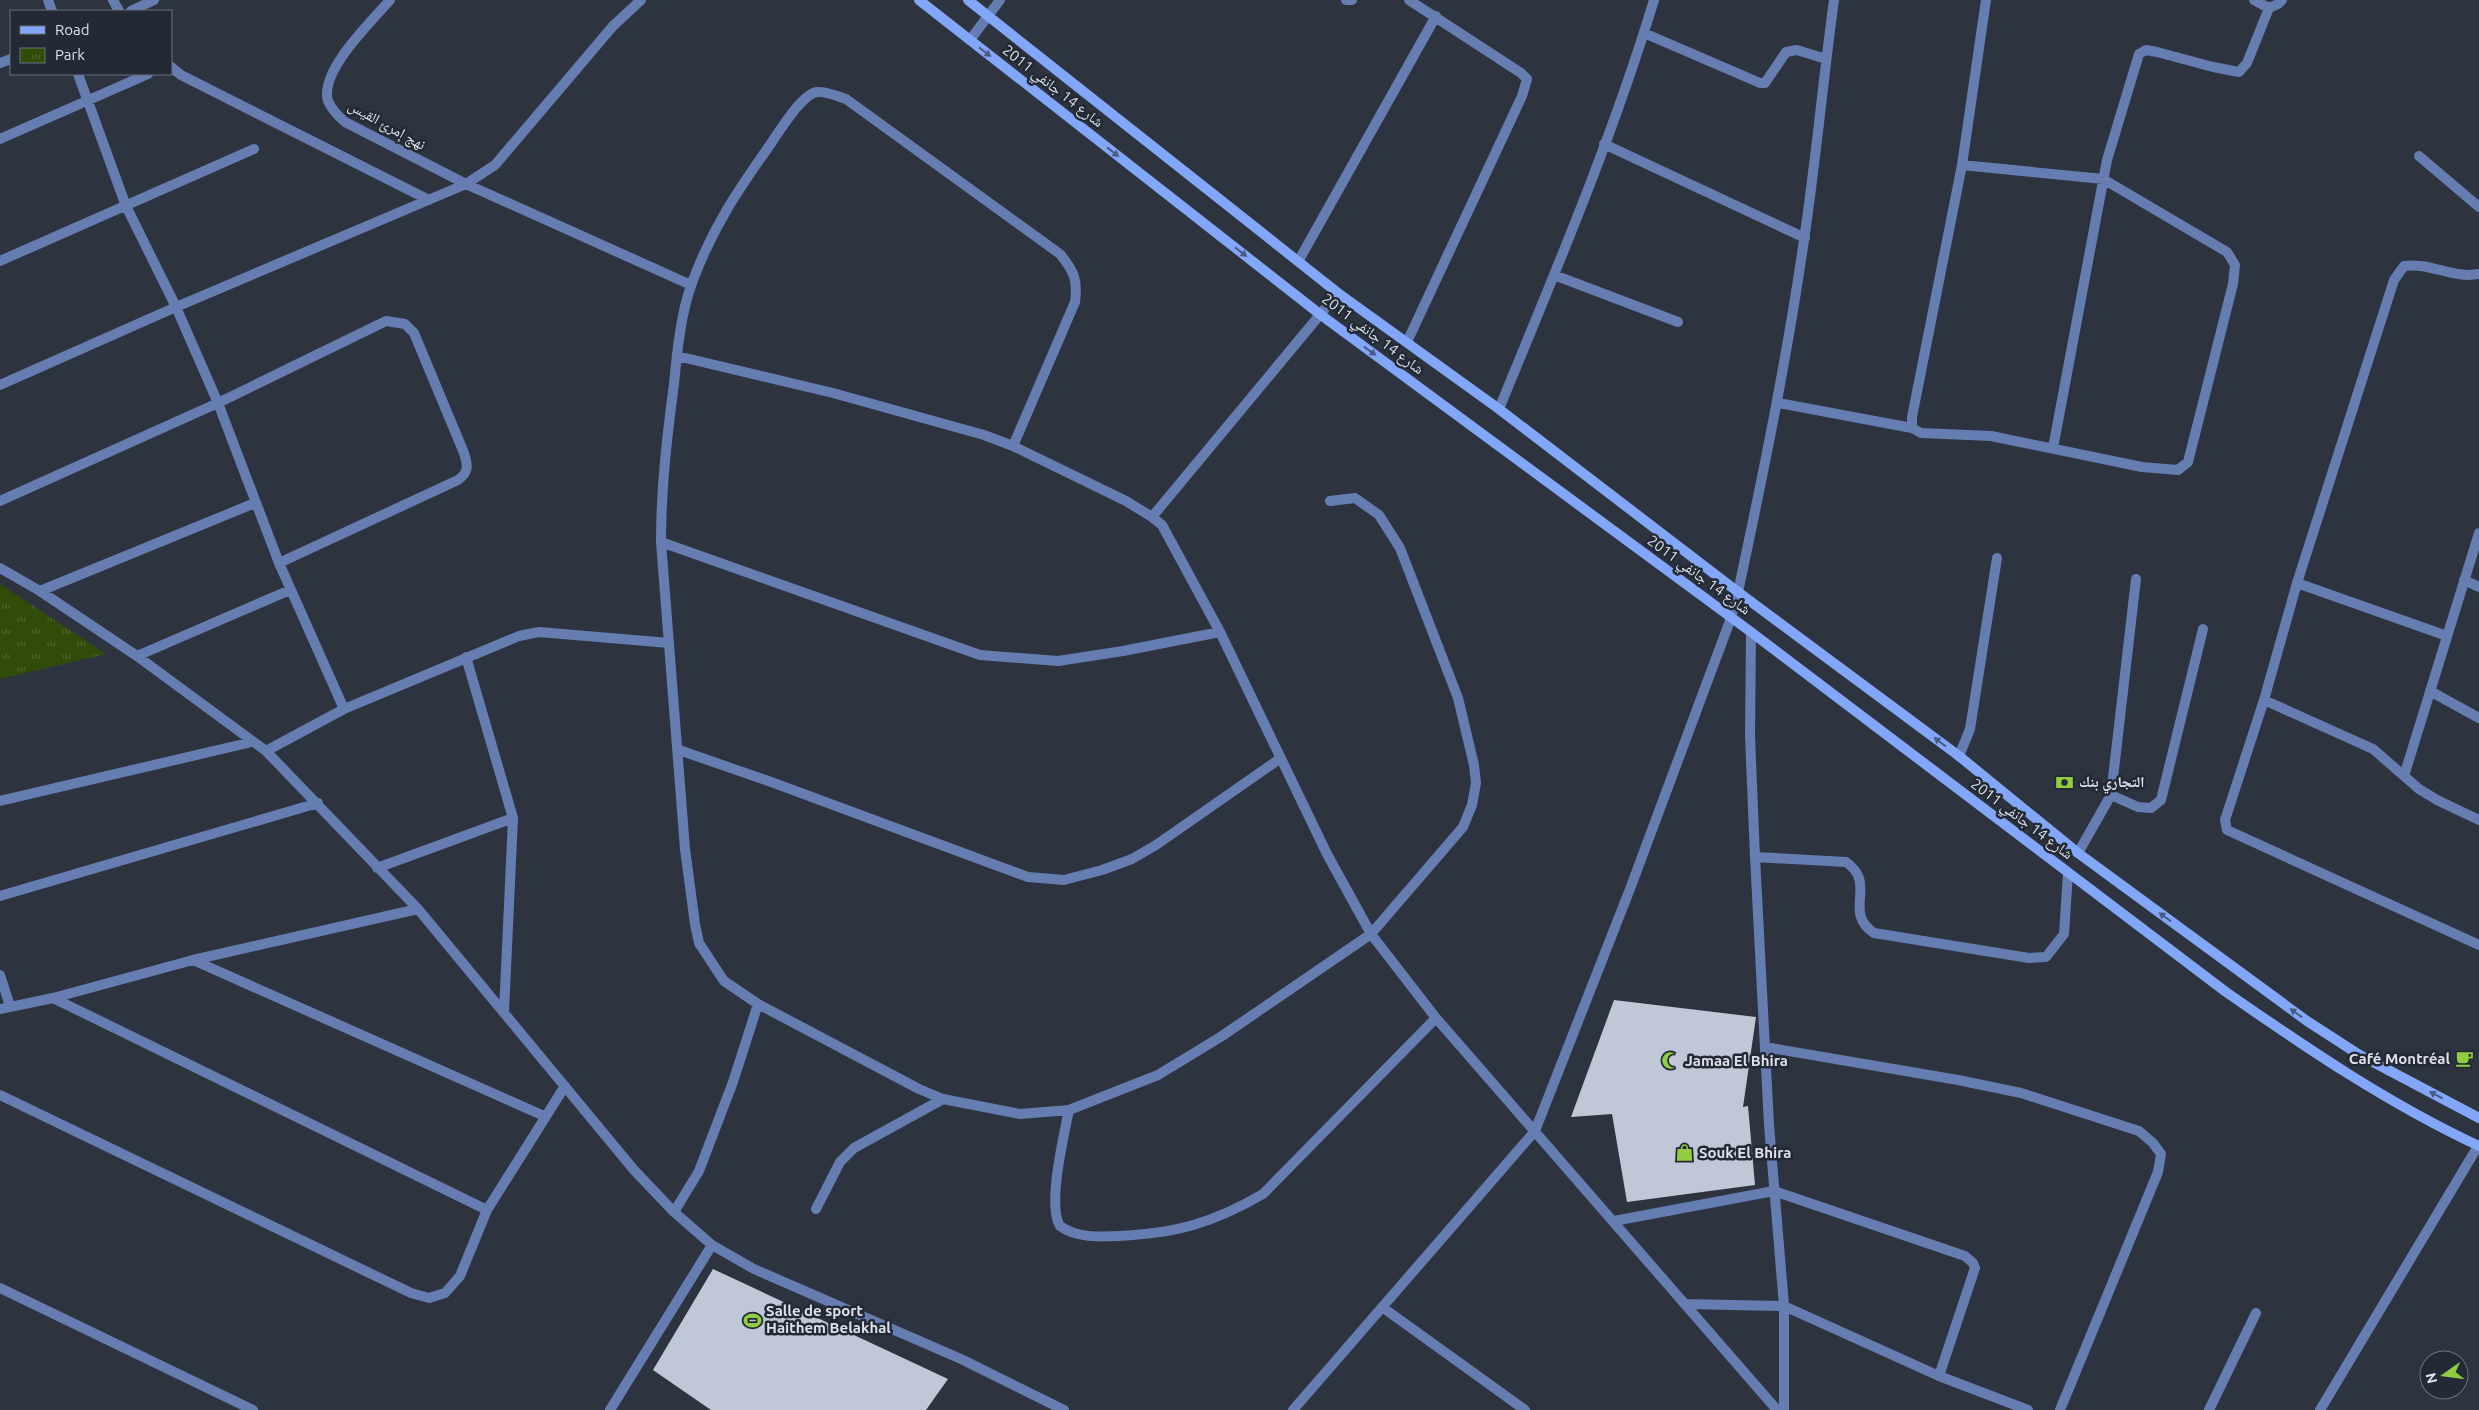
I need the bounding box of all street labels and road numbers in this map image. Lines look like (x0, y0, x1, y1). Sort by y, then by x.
street label: شارع 14 جانفي 2011 (997, 41, 1107, 133)
street label: نهج إمرئ القيس (345, 96, 429, 155)
street label: شارع 14 جانفي 2011 (1317, 290, 1428, 381)
street label: شارع 14 جانفي 2011 (1642, 532, 1754, 621)
street label: شارع 14 جانفي 2011 (1966, 775, 2077, 866)

